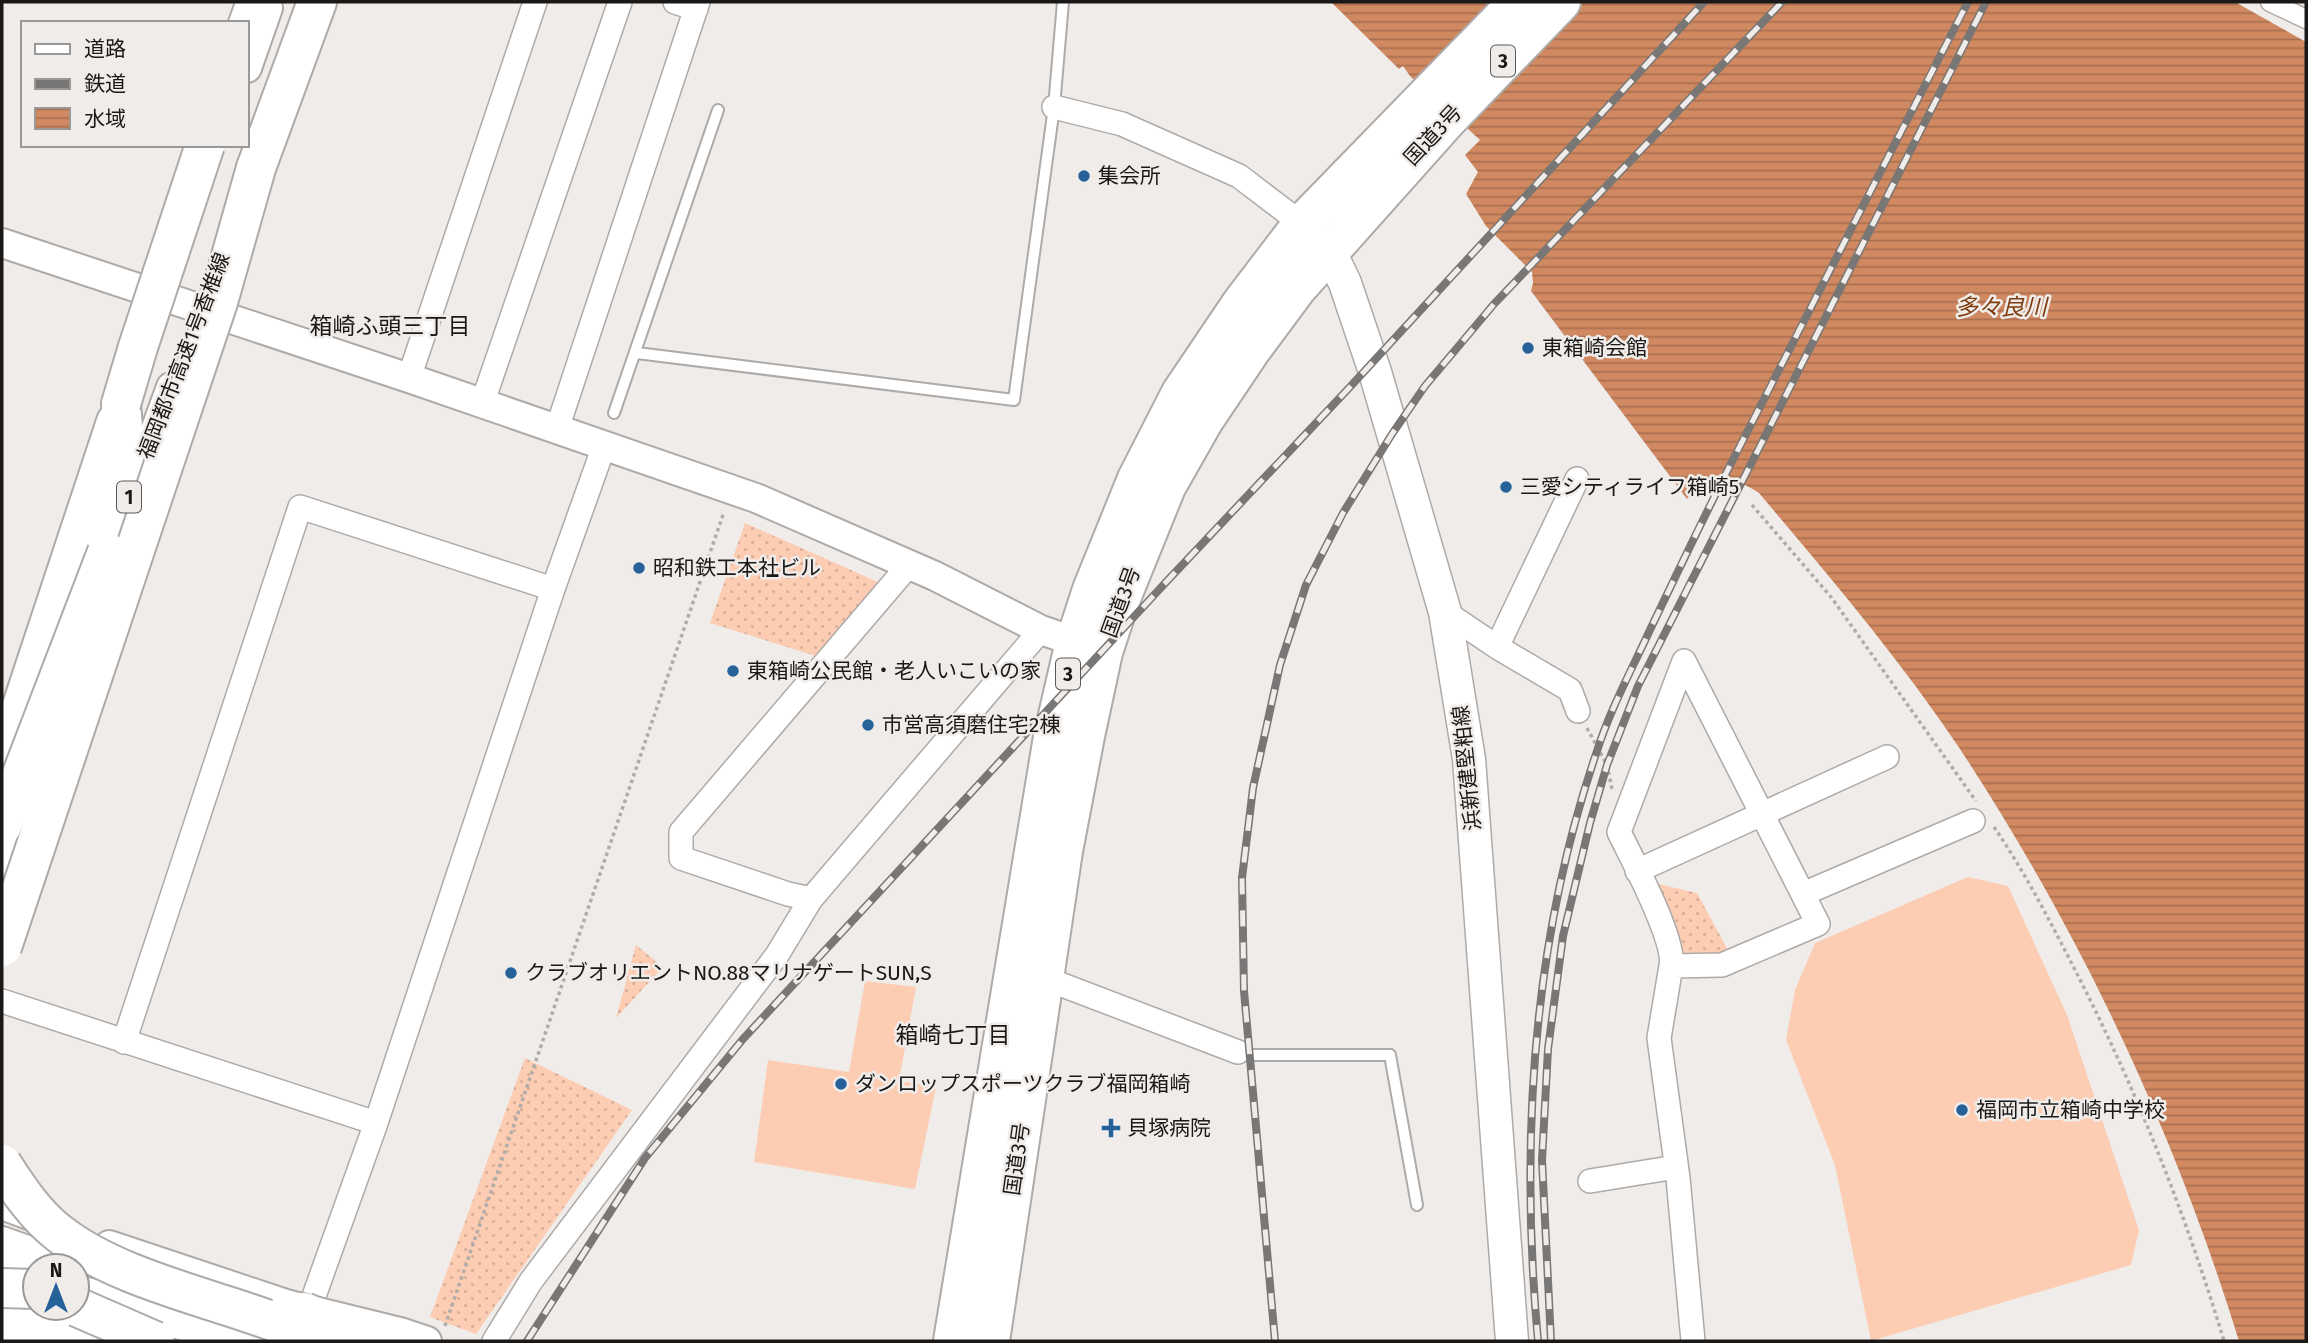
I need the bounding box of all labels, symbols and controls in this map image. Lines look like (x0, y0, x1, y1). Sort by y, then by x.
legend (21, 21, 248, 147)
text: 道路 (84, 36, 126, 62)
road number: 3 (1491, 45, 1515, 76)
text: 鉄道 (84, 71, 126, 97)
street label: 国道3号 (1398, 99, 1468, 171)
text: 水域 (84, 106, 126, 132)
place label: 集会所 (1098, 163, 1161, 189)
marker: 集会所 (1076, 168, 1092, 184)
street label: 福岡都市高速1号香椎線 (133, 249, 235, 463)
water label: 多々良川 (1955, 293, 2050, 321)
district label: 箱崎ふ頭三丁目 (310, 312, 471, 340)
place label: 東箱崎会館 (1542, 335, 1647, 361)
marker: 東箱崎会館 (1520, 340, 1536, 356)
place label: 三愛シティライフ箱崎5 (1520, 474, 1739, 500)
marker: 三愛シティライフ箱崎5 (1498, 479, 1514, 495)
road number: 1 (117, 482, 141, 512)
place label: 昭和鉄工本社ビル (653, 555, 821, 581)
marker: 昭和鉄工本社ビル (631, 560, 647, 576)
street label: 国道3号 (1096, 563, 1146, 641)
place label: 東箱崎公民館・老人いこいの家 (747, 658, 1041, 684)
road number: 3 (1056, 659, 1080, 690)
marker: 東箱崎公民館・老人いこいの家 (725, 663, 741, 679)
street label: 浜新建堅粕線 (1447, 704, 1487, 832)
place label: 市営高須磨住宅2棟 (882, 712, 1060, 738)
marker: 市営高須磨住宅2棟 (860, 717, 876, 733)
place label: クラブオリエントNO.88マリナゲートSUN,S (525, 960, 932, 986)
marker: クラブオリエントNO.88マリナゲートSUN,S (503, 965, 519, 981)
district label: 箱崎七丁目 (896, 1021, 1011, 1049)
place label: ダンロップスポーツクラブ福岡箱崎 (855, 1071, 1191, 1097)
marker: ダンロップスポーツクラブ福岡箱崎 (833, 1076, 849, 1092)
place label: 福岡市立箱崎中学校 (1976, 1097, 2165, 1123)
marker: 福岡市立箱崎中学校 (1954, 1102, 1970, 1118)
place label: 貝塚病院 (1127, 1115, 1211, 1141)
marker: 貝塚病院 (1101, 1118, 1121, 1138)
street label: 国道3号 (999, 1121, 1035, 1197)
north arrow (21, 1252, 91, 1322)
text: N (50, 1259, 62, 1282)

